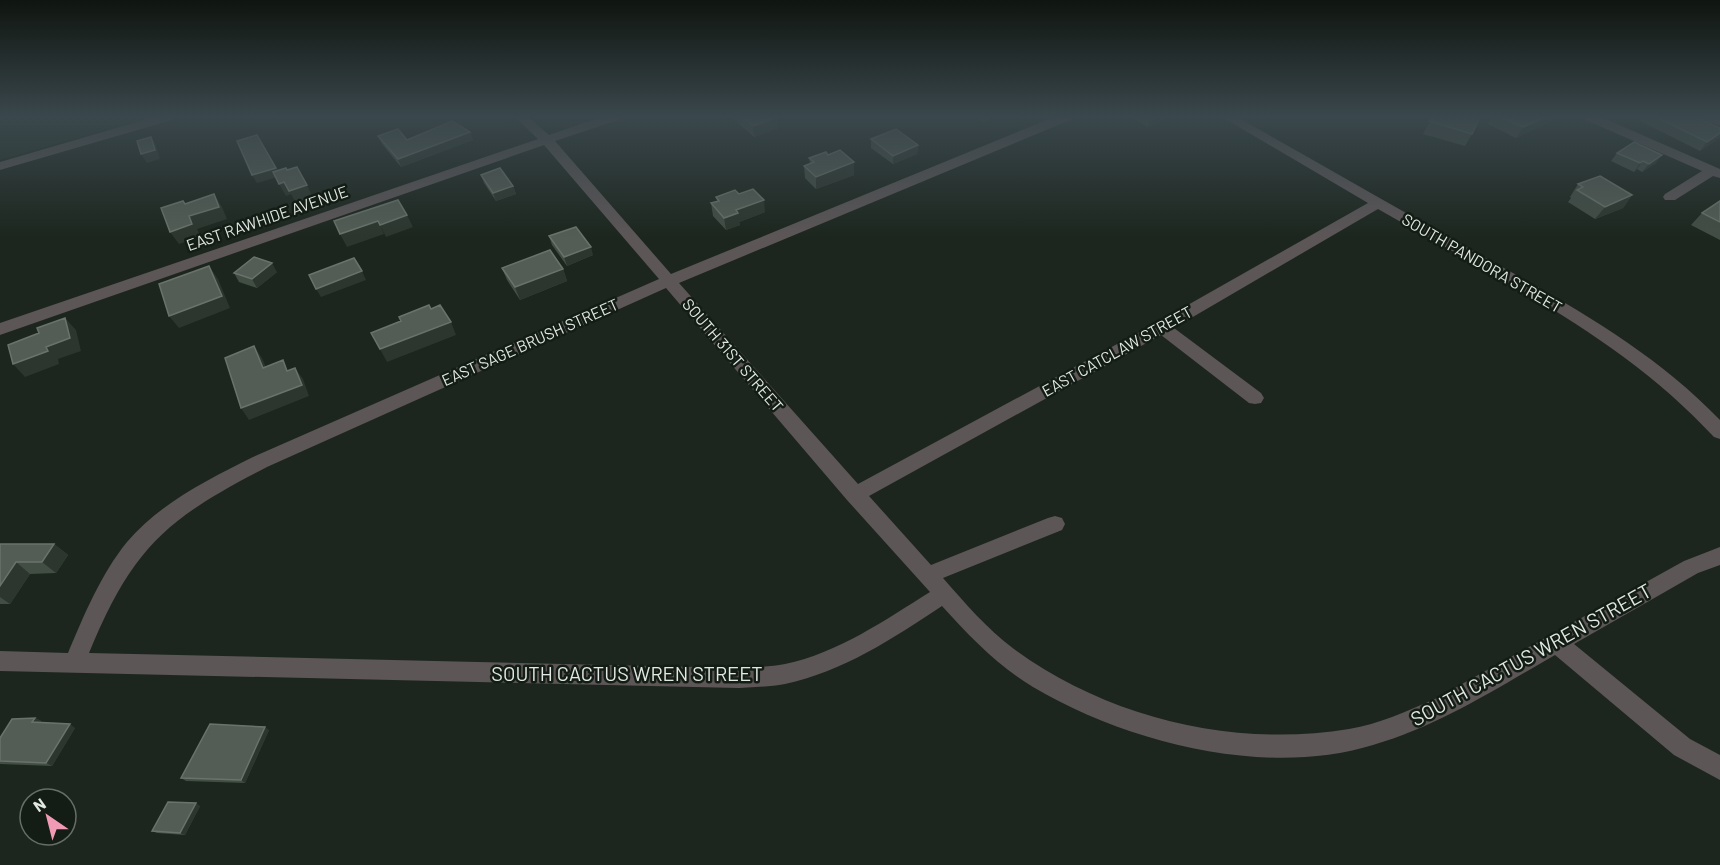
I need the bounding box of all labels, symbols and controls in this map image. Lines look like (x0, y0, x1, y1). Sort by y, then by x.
street label: EAST RAWHIDE AVENUE (184, 181, 350, 254)
street label: SOUTH PANDORA STREET (1399, 209, 1566, 316)
street label: EAST SAGE BRUSH STREET (439, 294, 621, 389)
street label: SOUTH 31ST STREET (679, 294, 788, 415)
street label: EAST CATCLAW STREET (1038, 301, 1195, 400)
street label: SOUTH CACTUS WREN STREET (1406, 578, 1655, 730)
street label: SOUTH CACTUS WREN STREET (491, 661, 763, 685)
north arrow (18, 787, 78, 847)
text: N (29, 793, 49, 815)

